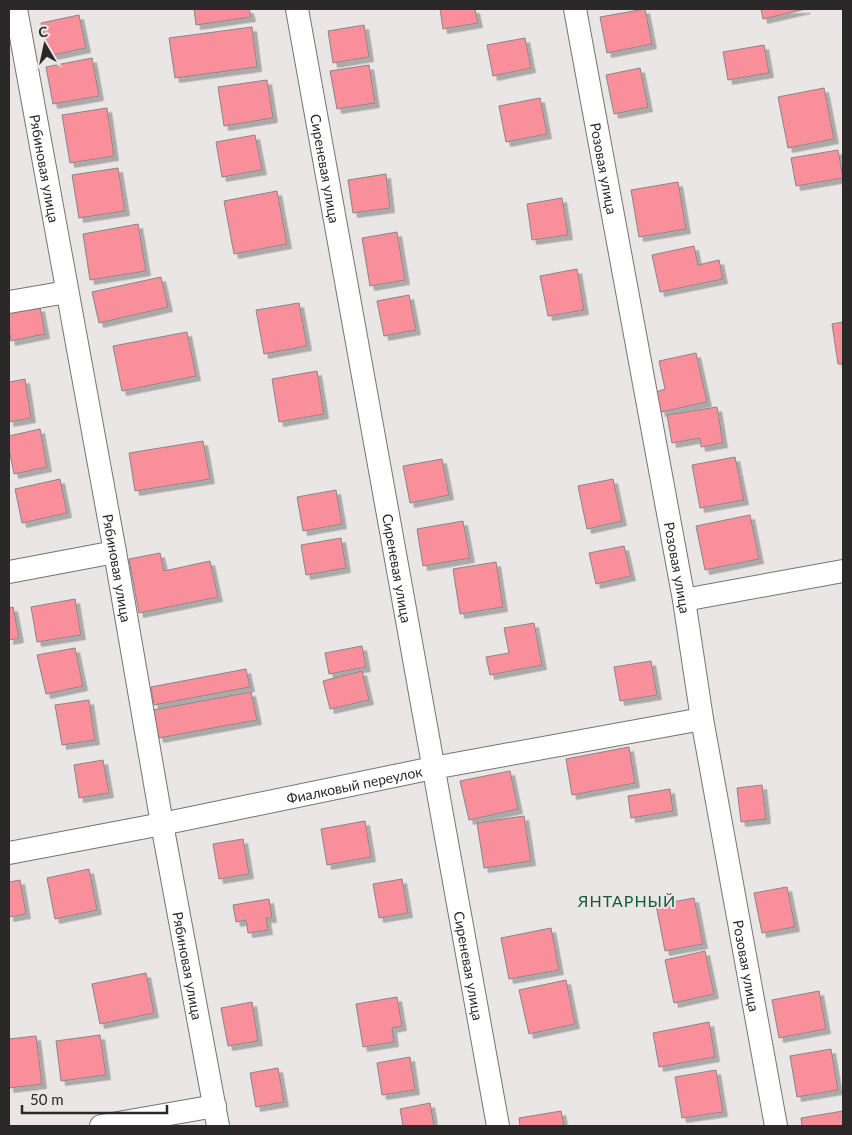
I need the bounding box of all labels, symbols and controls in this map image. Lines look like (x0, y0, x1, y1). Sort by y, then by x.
north arrow (20, 20, 70, 70)
text: С (37, 22, 50, 41)
street label: Сиреневая улица (308, 112, 344, 224)
street label: Рябиновая улица (27, 113, 63, 224)
street label: Розовая улица (588, 121, 621, 216)
street label: Рябиновая улица (100, 512, 135, 623)
street label: Сиреневая улица (379, 512, 416, 624)
street label: Розовая улица (661, 520, 694, 615)
street label: Фиалковый переулок (285, 762, 424, 807)
district label: ЯНТАРНЫЙ (577, 891, 676, 910)
street label: Рябиновая улица (170, 910, 207, 1021)
street label: Сиреневая улица (451, 910, 487, 1022)
street label: Розовая улица (730, 918, 764, 1013)
scale bar (22, 1082, 168, 1114)
text: 50 m (30, 1090, 64, 1108)

